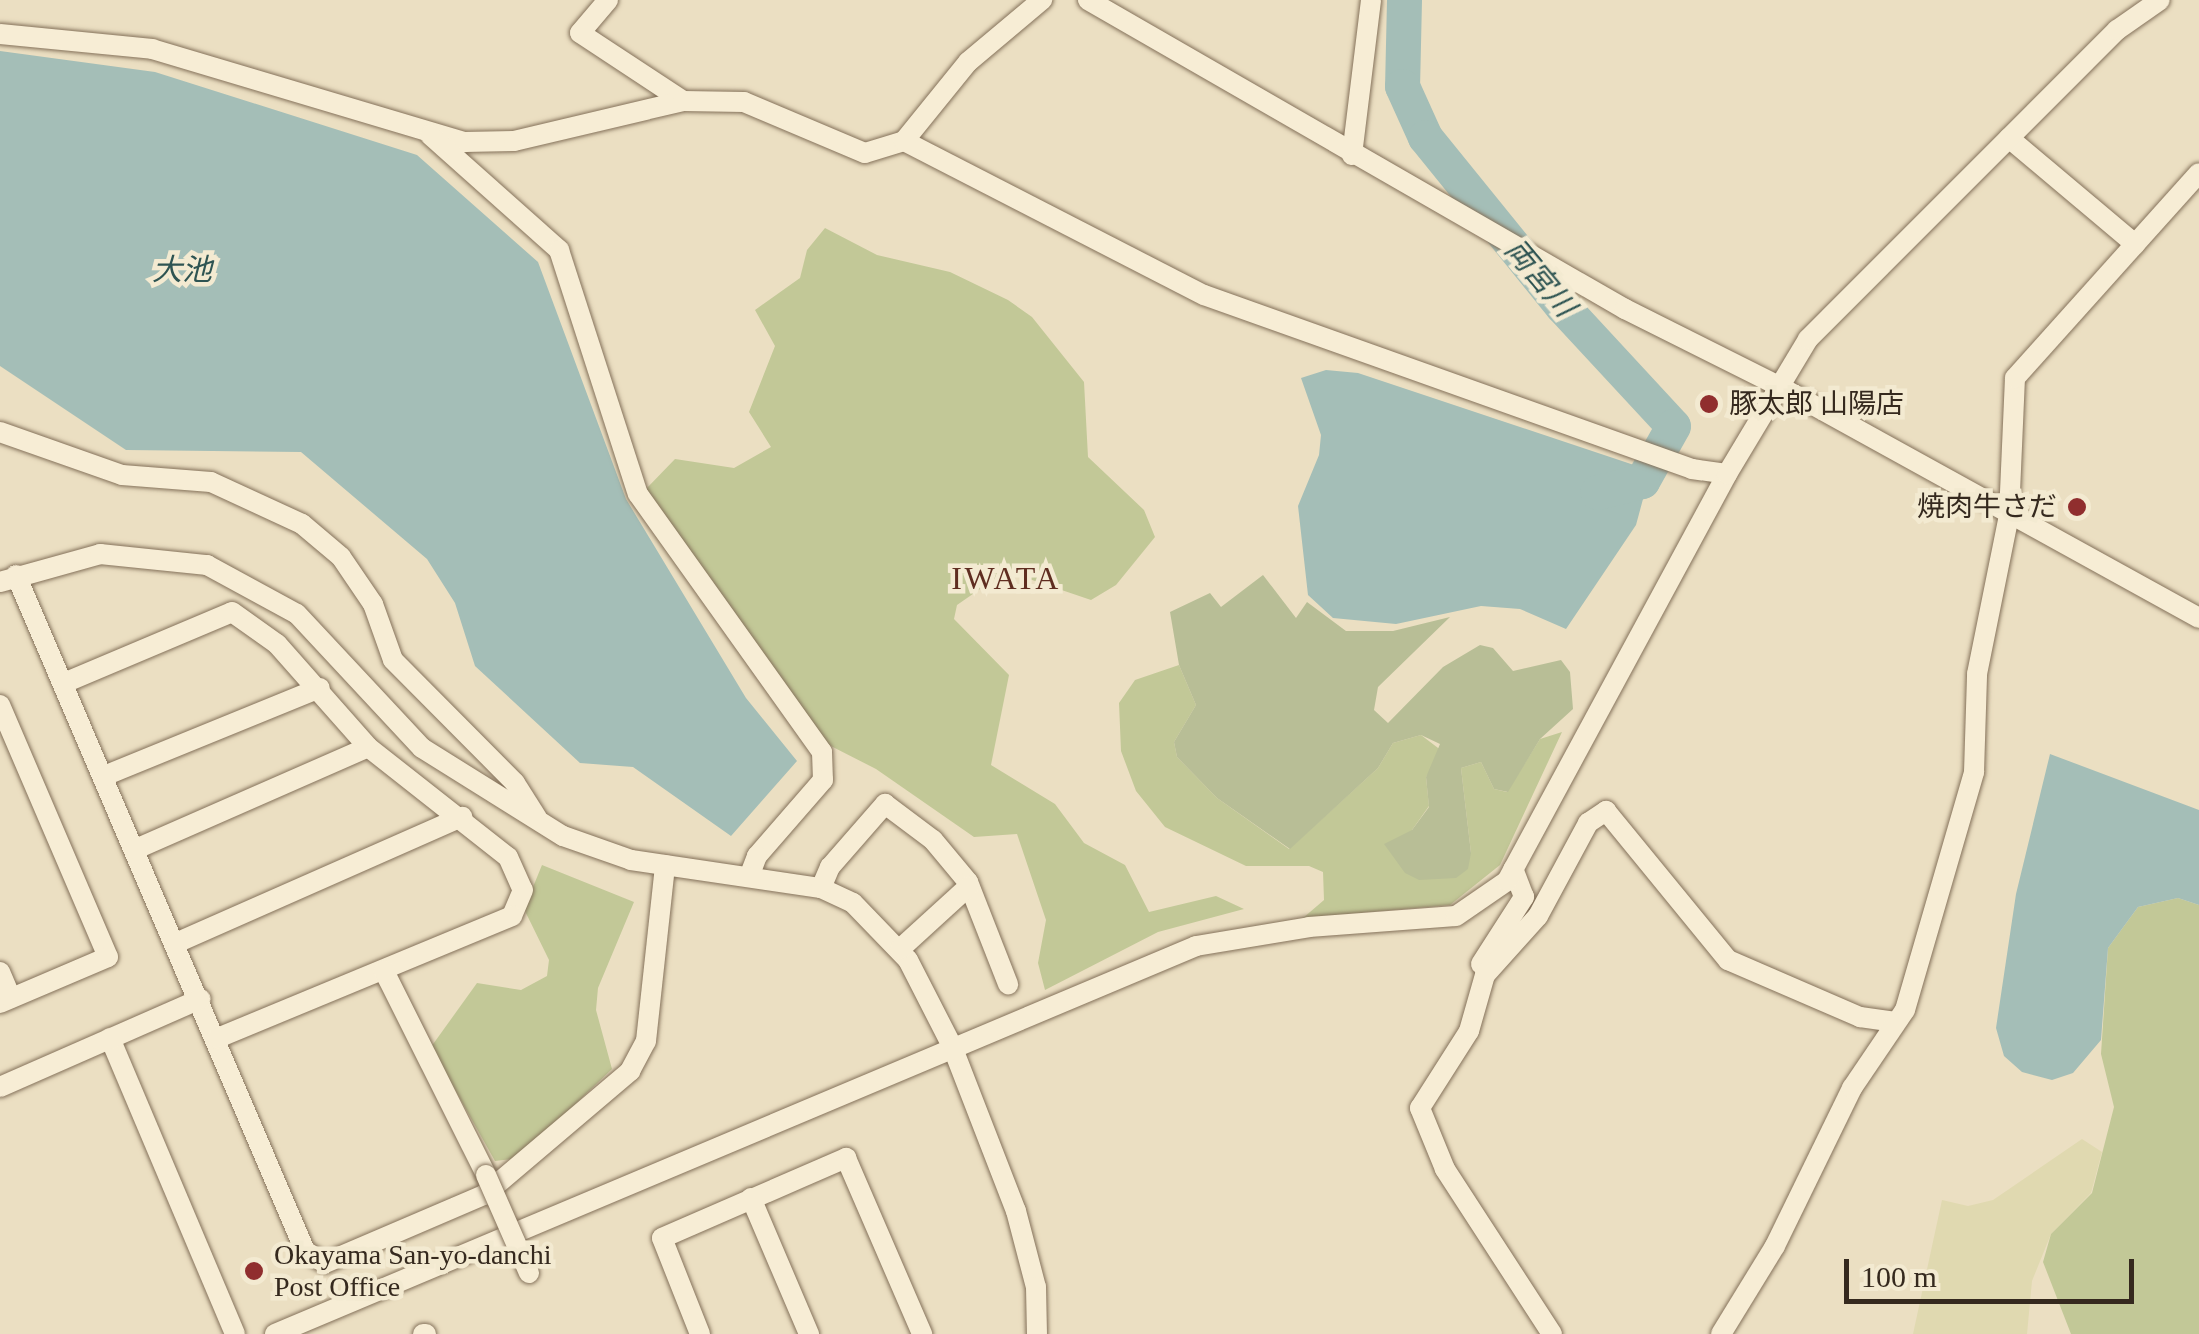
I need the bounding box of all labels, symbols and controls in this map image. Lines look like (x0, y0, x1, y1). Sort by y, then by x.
water label: 両宮川 (1497, 232, 1583, 324)
water label: 大池 (152, 252, 212, 288)
place label: 豚太郎 山陽店 (1729, 387, 1904, 421)
marker: 豚太郎 山陽店 (1698, 393, 1720, 415)
place label: 焼肉牛さだ (1917, 490, 2057, 524)
marker: 焼肉牛さだ (2066, 496, 2088, 518)
district label: IWATA (951, 559, 1061, 597)
place label: Okayama San-yo-danchi Post Office (274, 1238, 552, 1304)
scale bar (1849, 1239, 2139, 1301)
marker: Okayama San-yo-danchi Post Office (243, 1260, 265, 1282)
text: 100 m (1861, 1260, 1937, 1293)

